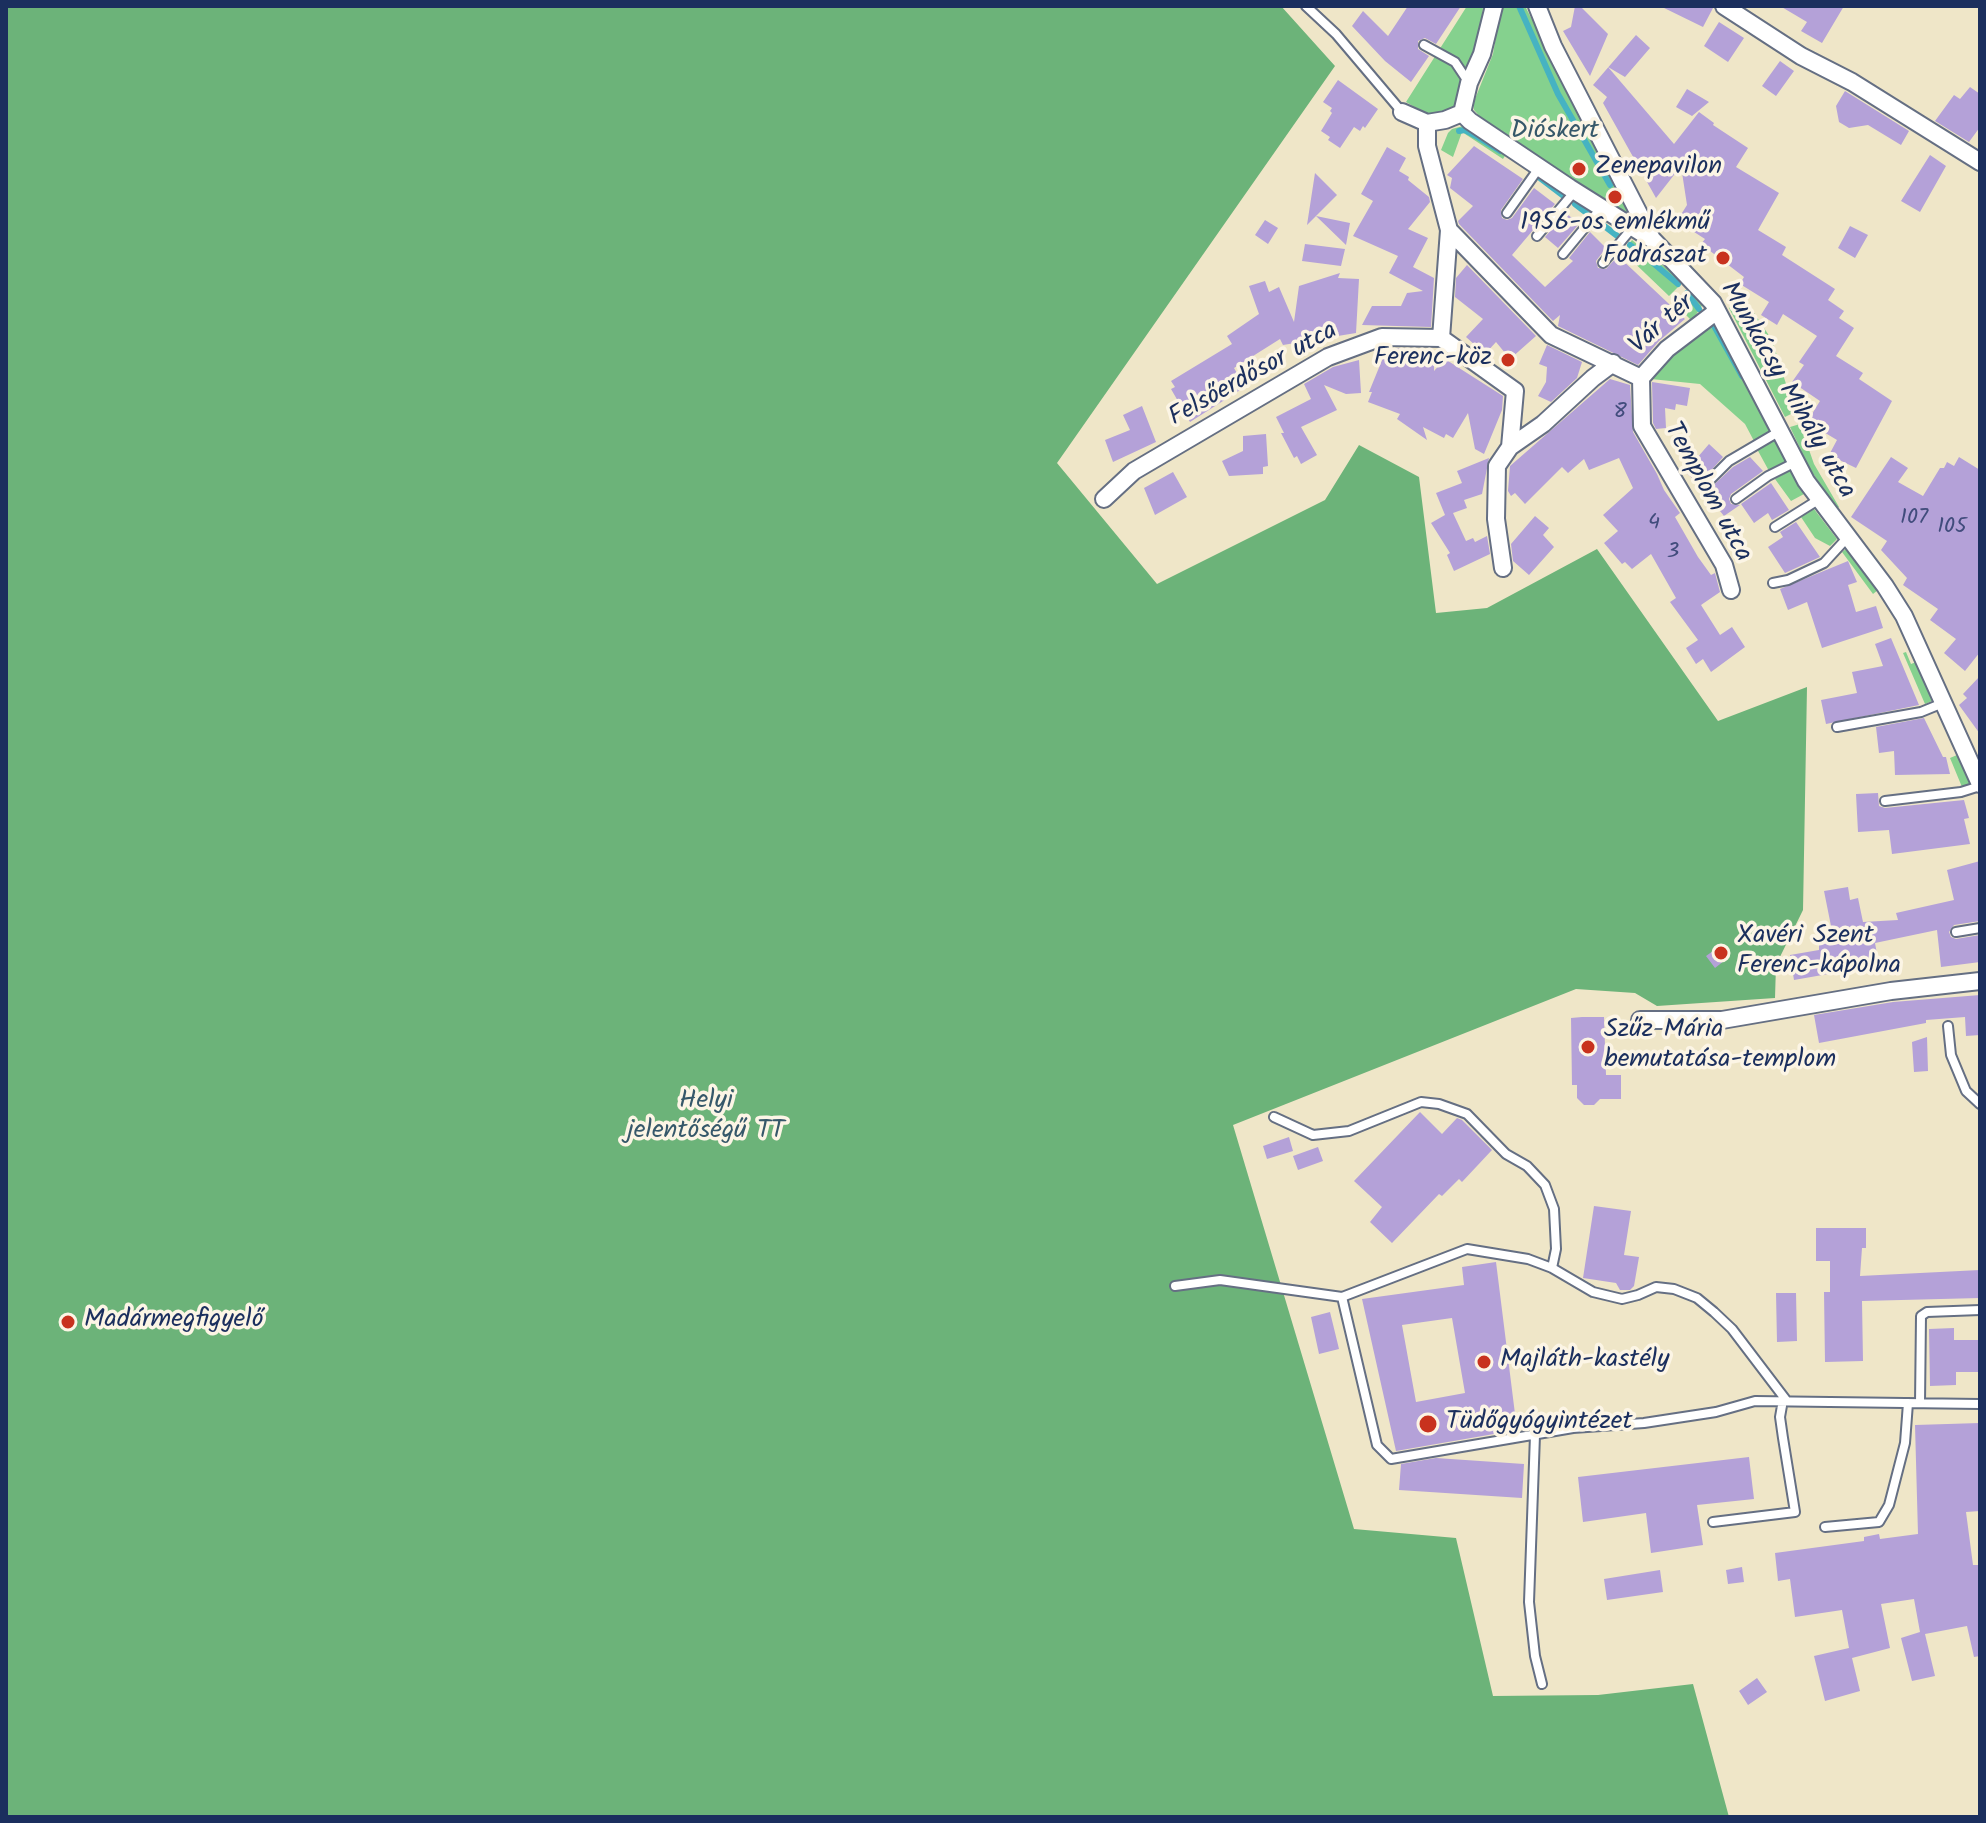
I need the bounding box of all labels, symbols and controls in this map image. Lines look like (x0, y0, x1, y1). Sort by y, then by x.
park label: Dióskert (1511, 117, 1599, 149)
place label: Zenepavilon (1595, 153, 1722, 185)
marker: Zenepavilon (1570, 160, 1588, 178)
marker: 1956-os emlékmű (1606, 188, 1624, 206)
place label: 1956-os emlékmű (1520, 209, 1710, 241)
place label: Fodrászat (1603, 242, 1707, 274)
marker: Fodrászat (1714, 249, 1732, 267)
street label: Munkácsy Mihály utca (1711, 277, 1861, 505)
street label: Vár tér (1624, 290, 1702, 362)
street label: Felsőerdősor utca (1164, 317, 1344, 435)
place label: Ferenc-köz (1374, 344, 1492, 376)
marker: Ferenc-köz (1499, 351, 1517, 369)
house number: 8 (1613, 400, 1627, 426)
street label: Templom utca (1655, 418, 1757, 568)
house number: 107 (1900, 506, 1928, 532)
house number: 4 (1648, 511, 1660, 537)
house number: 105 (1937, 515, 1967, 541)
house number: 3 (1667, 540, 1679, 566)
place label: Xavéri Szent Ferenc-kápolna (1737, 922, 1901, 984)
marker: Xavéri Szent Ferenc-kápolna (1712, 944, 1730, 962)
place label: Szűz Mária bemutatása-templom (1604, 1016, 1836, 1078)
marker: Szűz Mária bemutatása-templom (1579, 1038, 1597, 1056)
park label: Helyi jelentőségű TT (627, 1087, 785, 1148)
place label: Madármegfigyelő (84, 1306, 263, 1338)
marker: Madármegfigyelő (59, 1313, 77, 1331)
place label: Majláth-kastély (1500, 1346, 1669, 1378)
marker: Majláth-kastély (1475, 1353, 1493, 1371)
place label: Tüdőgyógyintézet (1446, 1408, 1633, 1440)
marker: Tüdőgyógyintézet (1417, 1413, 1439, 1435)

